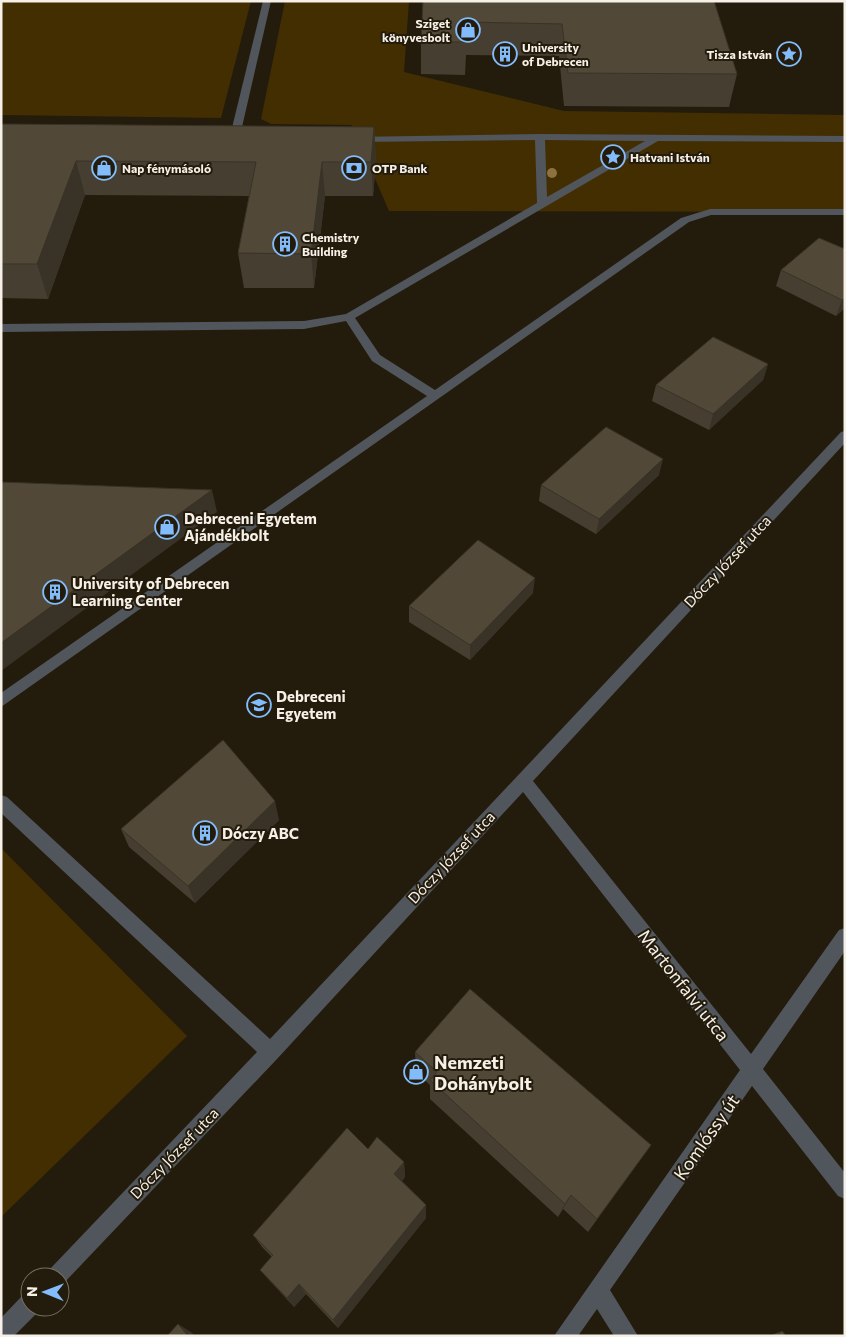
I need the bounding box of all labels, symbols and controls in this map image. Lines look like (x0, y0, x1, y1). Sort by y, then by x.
place label: Sziget könyvesbolt (382, 16, 450, 44)
shop icon: Sziget könyvesbolt (455, 17, 481, 43)
place label: University of Debrecen (522, 40, 589, 68)
building icon: University of Debrecen (492, 41, 518, 67)
place icon: Tisza István (776, 41, 802, 67)
place label: Tisza István (707, 47, 772, 61)
place icon: Hatvani István (600, 144, 626, 170)
place label: Hatvani István (630, 150, 710, 164)
shop icon: Nap fénymásoló (91, 155, 117, 181)
bank icon: OTP Bank (341, 155, 367, 181)
place label: Nap fénymásoló (122, 161, 211, 175)
place label: OTP Bank (372, 161, 428, 175)
place label: Chemistry Building (302, 230, 360, 258)
building icon: Chemistry Building (272, 231, 298, 257)
place label: Debreceni Egyetem Ajándékbolt (184, 509, 317, 544)
street label: Dóczy József utca (680, 511, 774, 611)
shop icon: Debreceni Egyetem Ajándékbolt (154, 514, 180, 540)
place label: University of Debrecen Learning Center (72, 574, 230, 609)
building icon: University of Debrecen Learning Center (42, 579, 68, 605)
place label: Debreceni Egyetem (276, 687, 346, 722)
school or university icon: Debreceni Egyetem (246, 692, 272, 718)
street label: Dóczy József utca (404, 807, 498, 907)
building icon: Dóczy ABC (192, 820, 218, 846)
place label: Dóczy ABC (222, 824, 299, 842)
street label: Martonfalvi utca (634, 925, 734, 1045)
place label: Nemzeti Dohánybolt (434, 1051, 532, 1094)
shop icon: Nemzeti Dohánybolt (403, 1059, 429, 1085)
street label: Komlóssy út (668, 1090, 744, 1184)
street label: Dóczy József utca (126, 1104, 222, 1202)
north arrow (20, 1267, 70, 1317)
text: N (23, 1286, 40, 1297)

